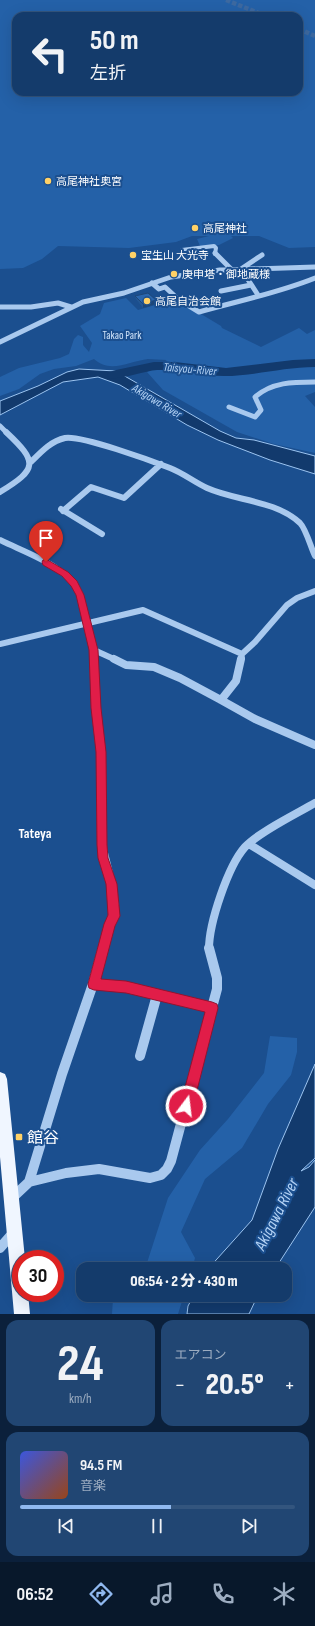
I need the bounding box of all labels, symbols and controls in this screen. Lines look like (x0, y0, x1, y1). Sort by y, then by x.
text: 50 m (90, 24, 139, 57)
icon: left (24, 28, 76, 80)
text: 左折 (90, 63, 126, 84)
place label: 高尾神社奥宮 (56, 175, 122, 188)
marker: 高尾神社奥宮 (43, 176, 53, 186)
place label: 高尾神社 (203, 222, 247, 235)
marker: 高尾神社 (190, 223, 200, 233)
place label: 宝生山 大光寺 (141, 249, 209, 262)
marker: 宝生山 大光寺 (128, 250, 138, 260)
place label: 庚申塔・御地蔵様 (182, 268, 270, 281)
marker: 庚申塔・御地蔵様 (169, 269, 179, 279)
place label: 高尾自治会館 (155, 295, 221, 308)
marker: 高尾自治会館 (142, 296, 152, 306)
park label: Takao Park (103, 329, 142, 342)
water label: Taisyou-River (163, 360, 218, 379)
water label: Akigawa River (128, 380, 185, 422)
pin (29, 521, 63, 562)
icon: arrive (35, 527, 57, 549)
district label: Tateya (19, 825, 52, 842)
position arrow (165, 1085, 207, 1127)
place label: 館谷 (27, 1129, 59, 1148)
marker: 館谷 (14, 1132, 24, 1142)
water label: Akigawa River (250, 1174, 304, 1255)
speed limit sign: 30 (12, 1250, 64, 1302)
text: 06:54 · 2 分 · 430 m (130, 1272, 238, 1291)
text: 24 (57, 1333, 104, 1396)
text: エアコン (175, 1347, 227, 1363)
text: 20.5° (206, 1367, 264, 1403)
text: − (175, 1372, 185, 1399)
text: + (284, 1372, 295, 1399)
text: km/h (69, 1391, 91, 1407)
text: 94.5 FM (80, 1456, 122, 1475)
text: 音楽 (80, 1478, 106, 1494)
icon: previous (55, 1515, 77, 1537)
icon: pause (146, 1515, 168, 1537)
icon: next (238, 1515, 260, 1537)
icon: directions (87, 1580, 115, 1608)
icon: music (148, 1580, 176, 1608)
icon: phone (209, 1580, 237, 1608)
icon: climate (270, 1580, 298, 1608)
text: 06:52 (17, 1584, 53, 1605)

